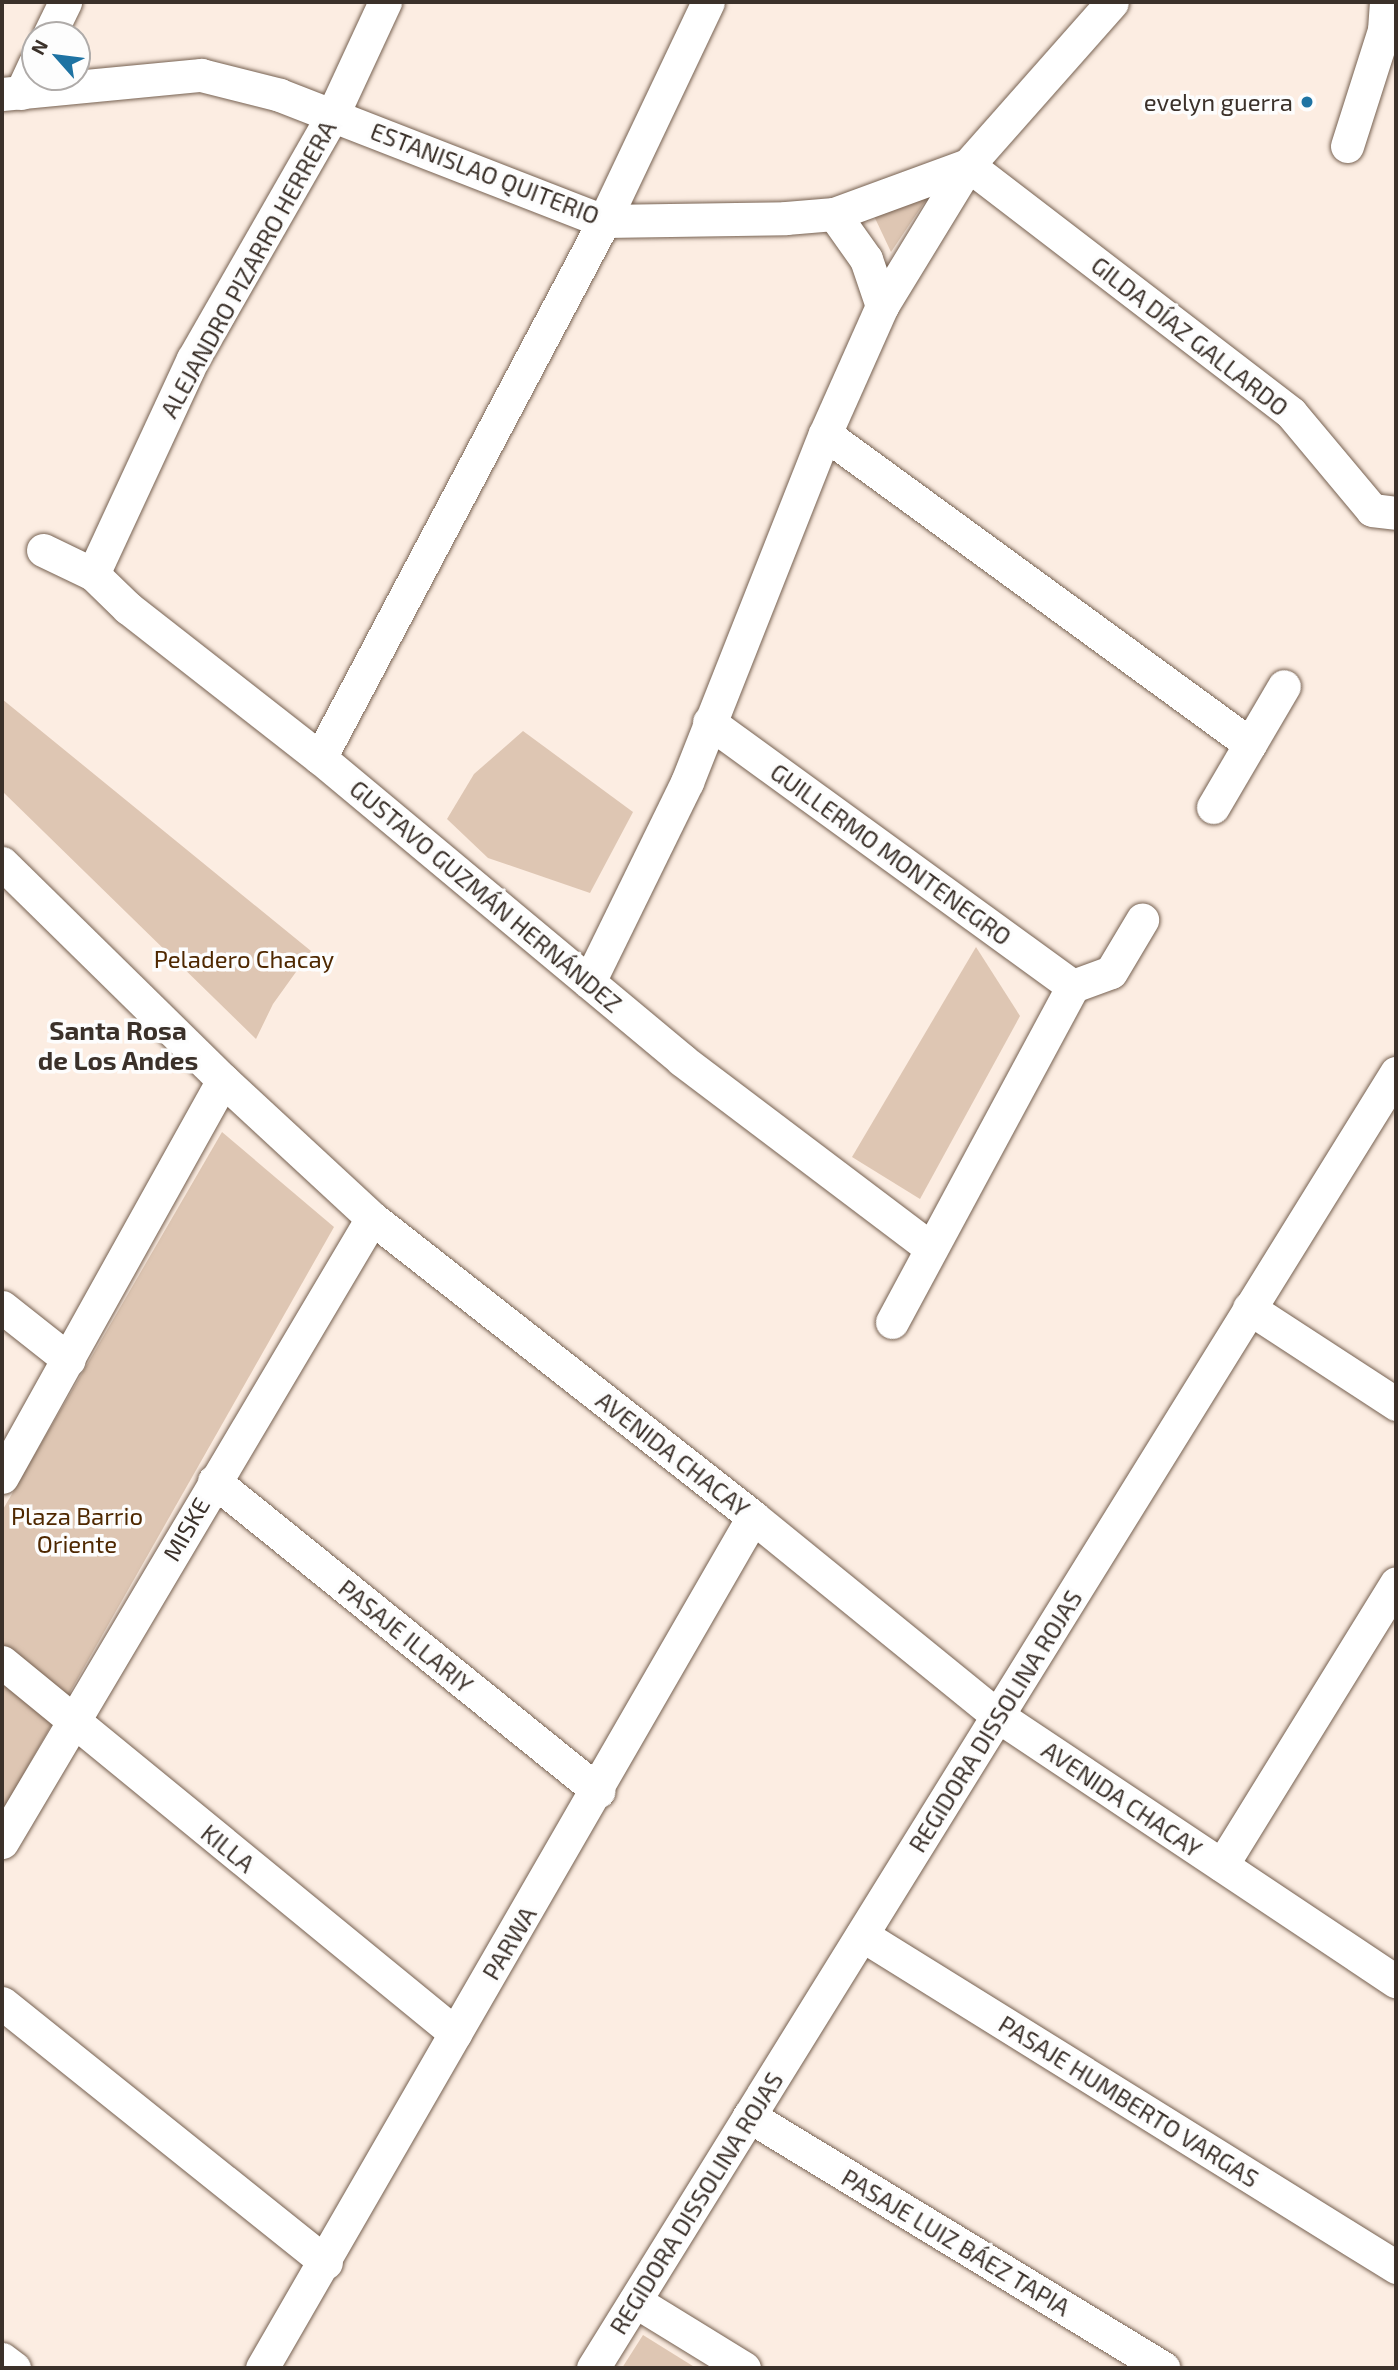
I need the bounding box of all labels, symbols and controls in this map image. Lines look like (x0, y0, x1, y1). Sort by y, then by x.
north arrow (21, 21, 91, 91)
text: N (25, 35, 52, 58)
place label: evelyn guerra (1144, 88, 1293, 116)
marker: evelyn guerra (1299, 94, 1315, 110)
street label: ALEJANDRO PIZARRO HERRERA (154, 115, 342, 423)
street label: ESTANISLAO QUITERIO (367, 116, 603, 230)
street label: GILDA DÍAZ GALLARDO (1086, 250, 1294, 422)
street label: GUILLERMO MONTENEGRO (765, 757, 1017, 951)
street label: GUSTAVO GUZMÁN HERNÁNDEZ (344, 774, 628, 1018)
park label: Peladero Chacay (154, 945, 334, 973)
district label: Santa Rosa de Los Andes (37, 1014, 199, 1076)
street label: AVENIDA CHACAY (590, 1385, 756, 1523)
street label: MISKE (156, 1492, 216, 1566)
park label: Plaza Barrio Oriente (11, 1502, 143, 1558)
street label: PASAJE ILLARIY (333, 1573, 479, 1699)
street label: REGIDORA DISSOLINA ROJAS (902, 1584, 1088, 1858)
street label: AVENIDA CHACAY (1036, 1735, 1208, 1863)
street label: KILLA (196, 1818, 260, 1878)
street label: PARWA (476, 1901, 542, 1985)
street label: PASAJE HUMBERTO VARGAS (994, 2009, 1264, 2193)
street label: REGIDORA DISSOLINA ROJAS (603, 2066, 789, 2340)
street label: PASAJE LUIZ BÁEZ TAPIA (836, 2162, 1076, 2322)

